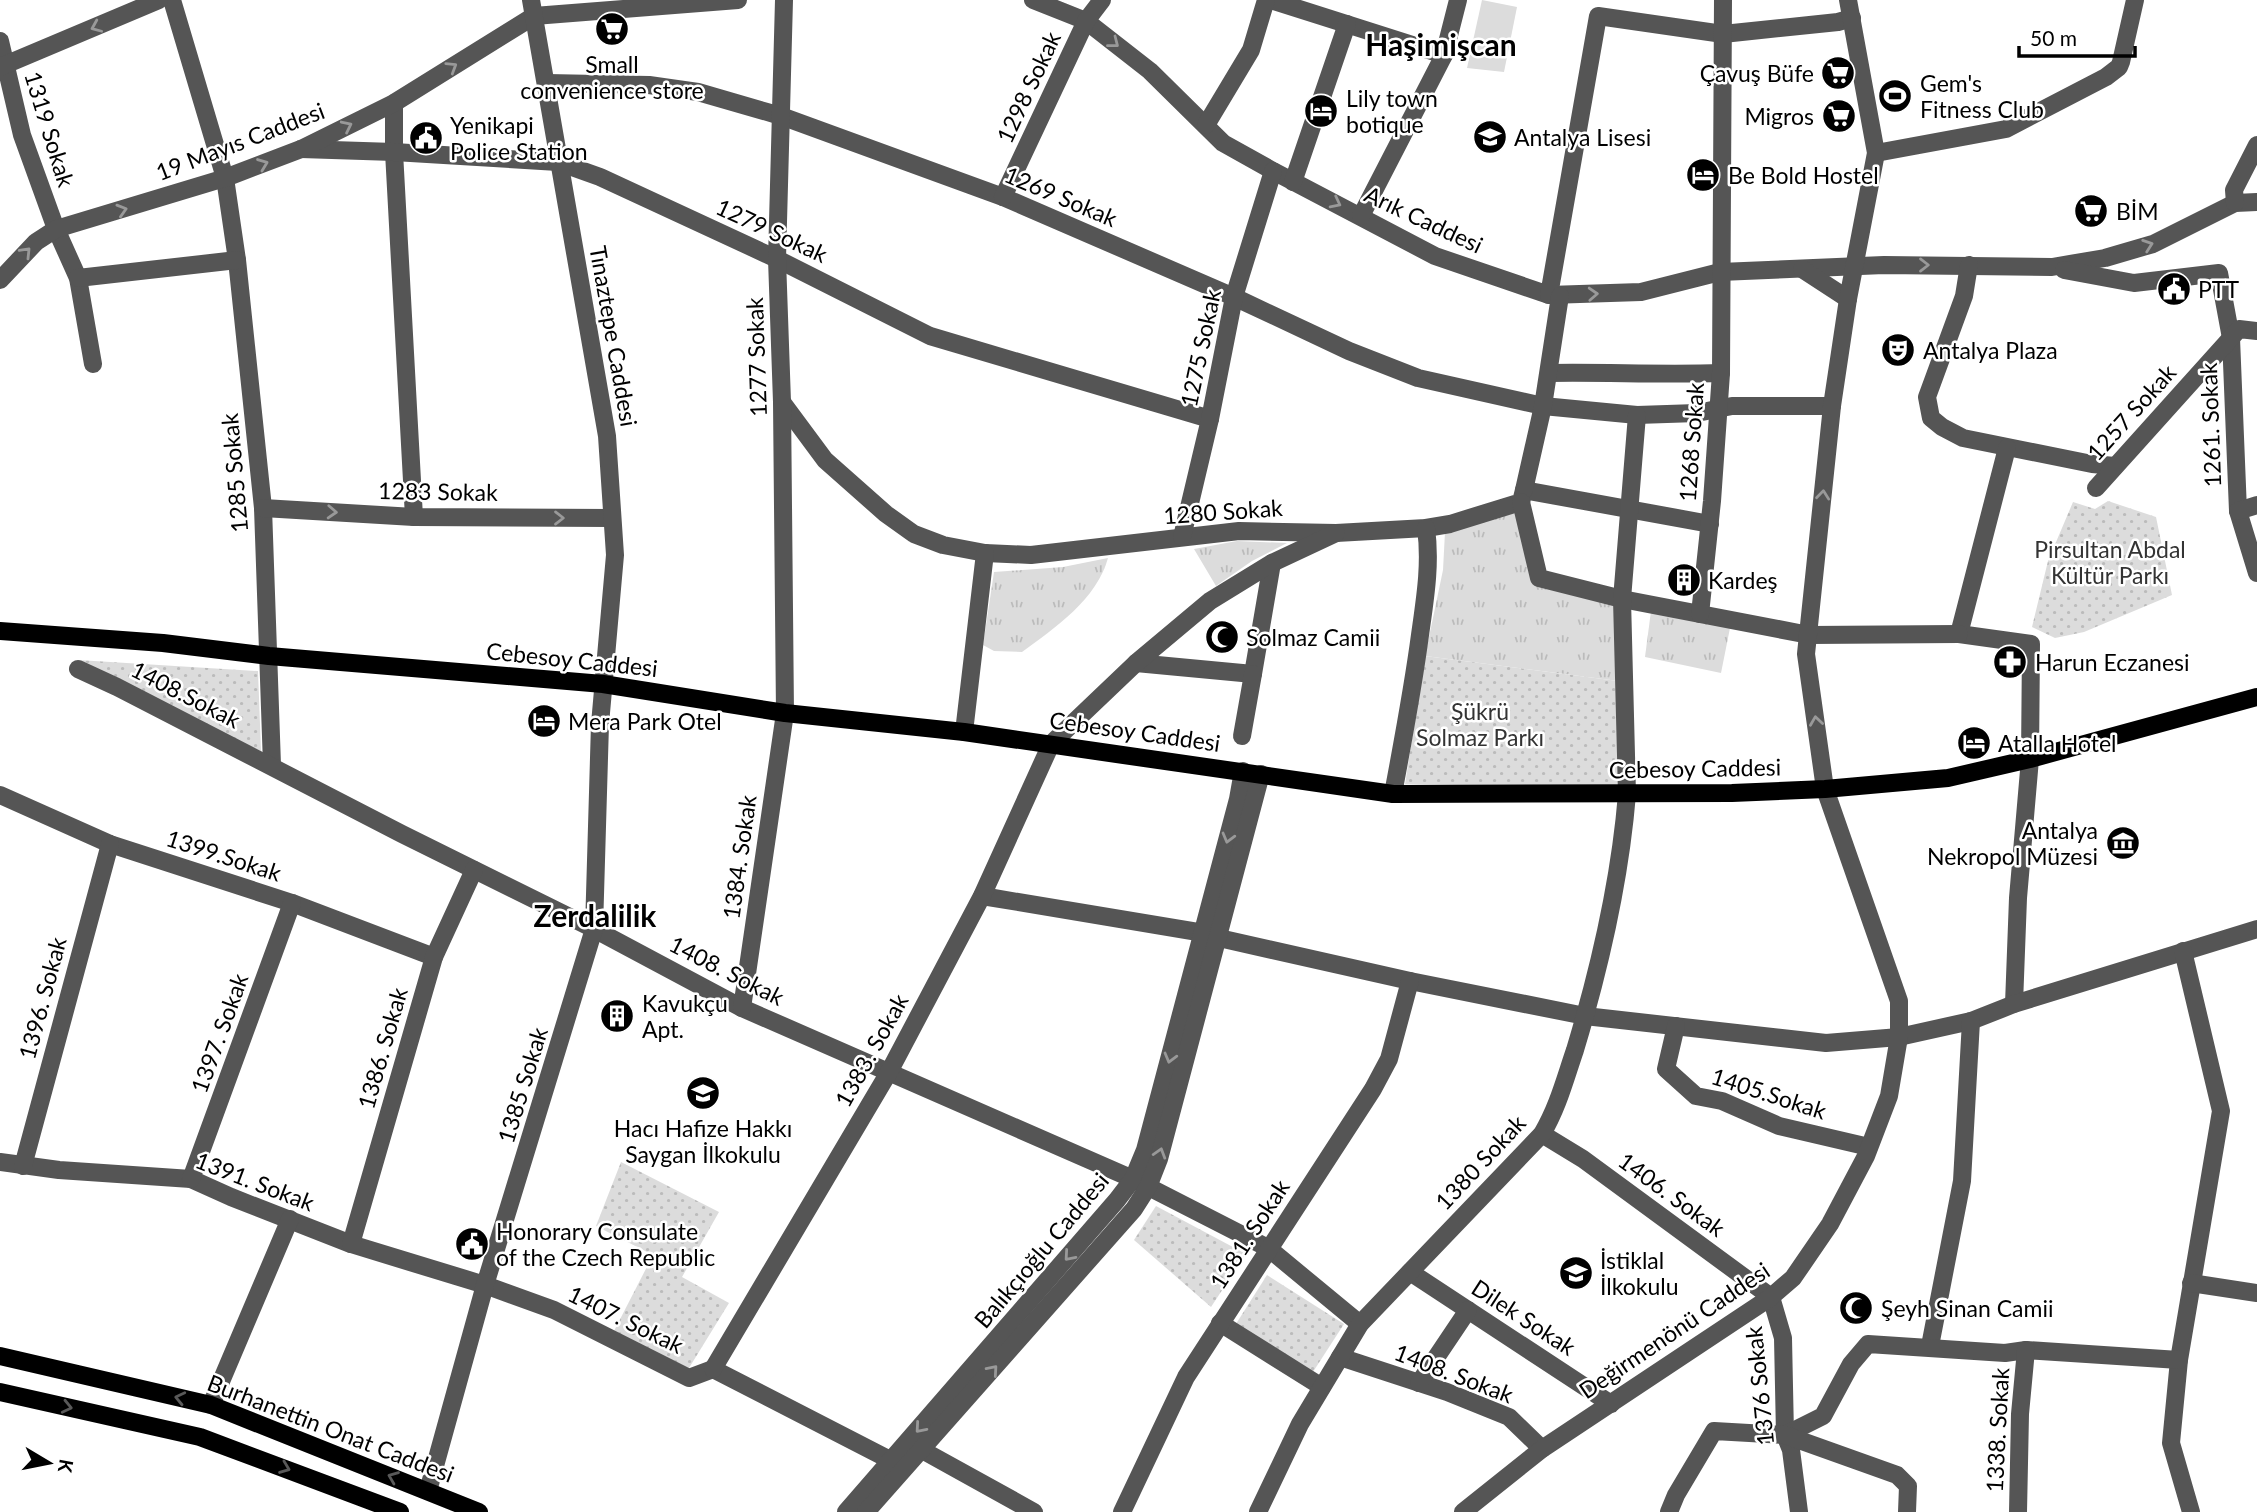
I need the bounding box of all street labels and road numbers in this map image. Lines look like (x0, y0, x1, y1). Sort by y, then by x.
street label: 1298 Sokak (990, 27, 1066, 147)
street label: 1319 Sokak (19, 68, 81, 191)
street label: 19 Mayıs Caddesi (152, 96, 328, 186)
street label: 1269 Sokak (1001, 160, 1122, 232)
street label: Arık Caddesi (1360, 179, 1488, 259)
street label: 1279 Sokak (712, 192, 832, 268)
street label: Tınaztepe Caddesi (584, 243, 644, 429)
street label: 1275 Sokak (1174, 286, 1226, 409)
street label: 1277 Sokak (740, 296, 772, 417)
street label: 1257 Sokak (2081, 358, 2182, 466)
street label: 1261. Sokak (2194, 362, 2226, 488)
street label: 1268 Sokak (1673, 381, 1709, 503)
street label: 1285 Sokak (215, 412, 253, 534)
street label: 1283 Sokak (378, 476, 498, 506)
street label: 1280 Sokak (1162, 493, 1284, 529)
street label: Cebesoy Caddesi (485, 636, 659, 682)
street label: 1408.Sokak (127, 655, 246, 734)
street label: Cebesoy Caddesi (1048, 705, 1222, 757)
street label: Cebesoy Caddesi (1609, 752, 1781, 784)
street label: 1384. Sokak (716, 793, 762, 921)
street label: 1399.Sokak (163, 823, 285, 887)
street label: 1408. Sokak (665, 929, 789, 1011)
street label: 1396. Sokak (12, 934, 72, 1062)
street label: 1397. Sokak (184, 969, 254, 1096)
street label: 1386. Sokak (351, 984, 413, 1112)
street label: 1383. Sokak (828, 988, 914, 1111)
street label: 1385 Sokak (491, 1023, 553, 1146)
street label: 1405.Sokak (1708, 1061, 1830, 1125)
street label: 1380 Sokak (1429, 1109, 1531, 1215)
street label: 1391. Sokak (192, 1146, 319, 1217)
street label: 1406. Sokak (1613, 1146, 1731, 1242)
street label: Balıkçıoğlu Caddesi (968, 1167, 1114, 1333)
street label: 1381. Sokak (1203, 1174, 1295, 1294)
street label: Değirmenönü Caddesi (1573, 1256, 1775, 1404)
street label: Dilek Sokak (1467, 1273, 1581, 1361)
street label: 1407. Sokak (564, 1279, 689, 1359)
street label: 1376 Sokak (1739, 1325, 1779, 1447)
street label: 1408. Sokak (1391, 1338, 1518, 1409)
street label: 1338. Sokak (1980, 1367, 2014, 1493)
street label: Burhanettin Onat Caddesi (204, 1368, 458, 1488)

